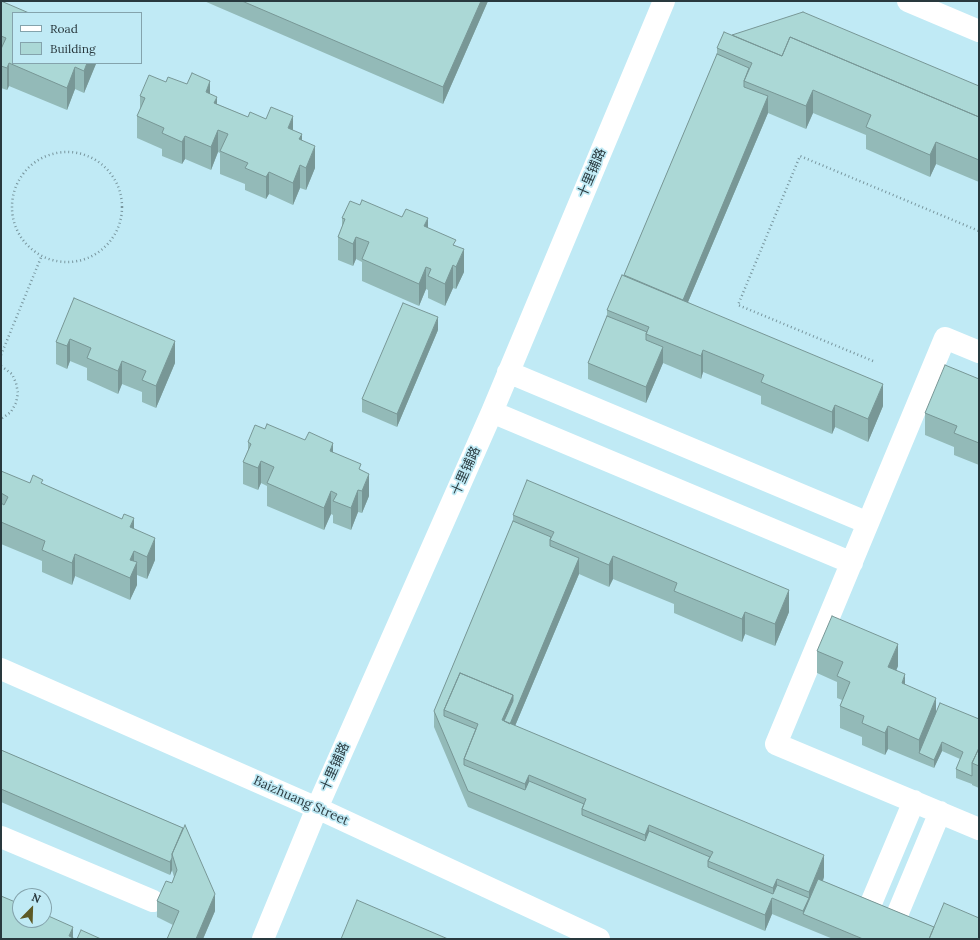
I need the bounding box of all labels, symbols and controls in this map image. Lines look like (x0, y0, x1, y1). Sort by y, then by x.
legend (12, 12, 142, 64)
text: Road (50, 21, 78, 36)
text: Building (50, 41, 96, 56)
street label: 十里铺路 (575, 146, 609, 200)
street label: 十里铺路 (448, 444, 484, 498)
street label: 十里铺路 (317, 740, 353, 794)
street label: Baizhuang Street (251, 773, 351, 829)
north arrow (12, 888, 52, 928)
text: N (30, 890, 43, 906)

